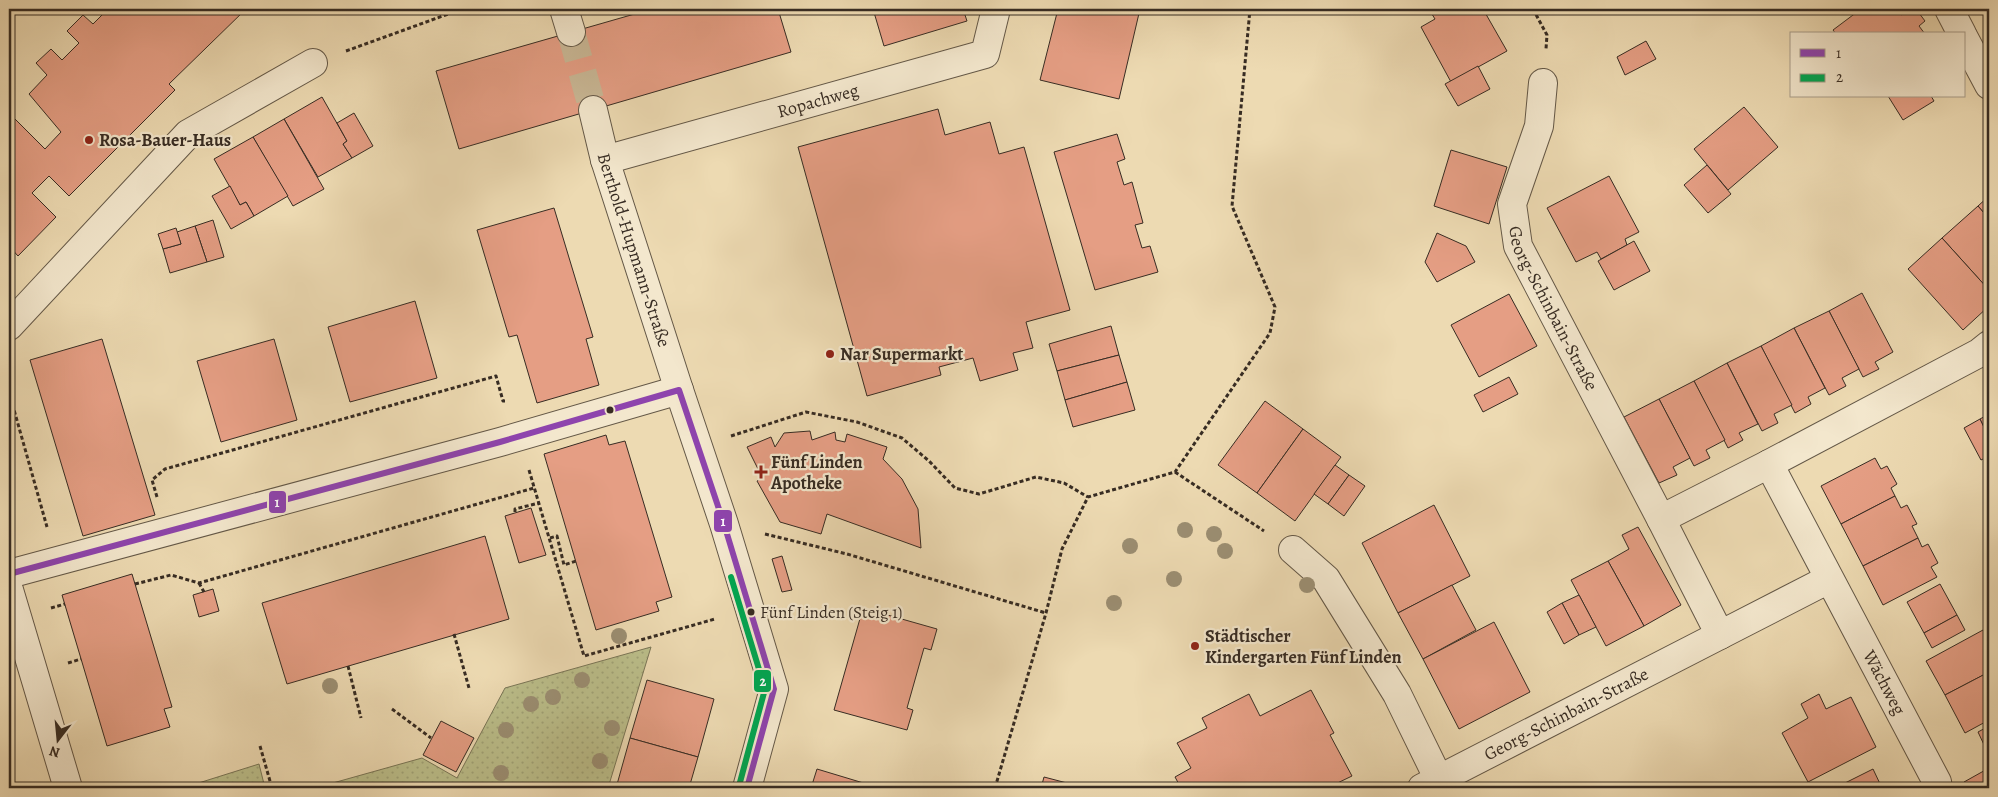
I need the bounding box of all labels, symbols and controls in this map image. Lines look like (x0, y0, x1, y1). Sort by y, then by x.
legend (1790, 32, 1966, 98)
text: 1 (1836, 43, 1841, 63)
text: 2 (1836, 67, 1843, 87)
street label: Ropachweg (774, 78, 861, 123)
place label: Rosa-Bauer-Haus (99, 128, 231, 152)
marker: Rosa-Bauer-Haus (83, 134, 95, 146)
street label: Berthold-Hupmann-Straße (592, 151, 676, 350)
street label: Georg-Schinbain-Straße (1503, 225, 1604, 395)
place label: Nar Supermarkt (840, 342, 963, 366)
marker: Nar Supermarkt (824, 348, 836, 360)
unlabelled marker (605, 405, 615, 415)
place label: Fünf Linden Apotheke (770, 450, 863, 495)
marker: Fünf Linden Apotheke (755, 466, 767, 478)
line badge: 1 (268, 490, 287, 514)
text: 1 (274, 493, 280, 512)
line badge: 1 (713, 509, 733, 533)
text: 1 (720, 512, 726, 531)
place label: Fünf Linden (Steig 1) (760, 601, 902, 624)
marker: Fünf Linden (Steig 1) (746, 607, 756, 617)
place label: Städtischer Kindergarten Fünf Linden (1205, 624, 1402, 669)
marker: Städtischer Kindergarten Fünf Linden (1189, 640, 1201, 652)
street label: Wächweg (1857, 645, 1911, 719)
street label: Georg-Schinbain-Straße (1480, 662, 1652, 766)
line badge: 2 (753, 669, 772, 693)
text: 2 (760, 672, 767, 691)
north arrow (32, 714, 82, 764)
text: N (47, 741, 62, 763)

